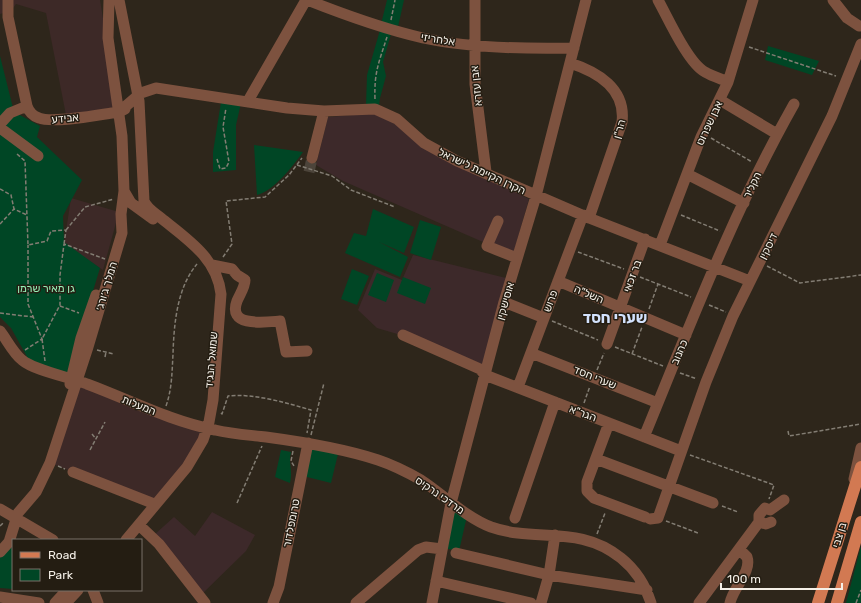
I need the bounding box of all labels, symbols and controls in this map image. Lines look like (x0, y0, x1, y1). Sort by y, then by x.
street label: אלחריזי (420, 30, 456, 49)
street label: אבן עזרא (468, 65, 485, 107)
street label: אבן שפרוט (694, 99, 725, 148)
street label: אבידע (51, 111, 79, 126)
street label: הר"ן (611, 118, 628, 140)
street label: הקרן הקיימת לישראל (436, 145, 528, 197)
street label: הקליר (740, 170, 765, 201)
street label: דיסקין (756, 231, 781, 262)
street label: בר זכאי (621, 258, 644, 294)
street label: המלך ג׳ורג׳ (93, 260, 120, 312)
street label: אוסישקין (494, 281, 517, 322)
park label: גן מאיר שרמן (17, 282, 75, 295)
street label: השל"ה (572, 282, 606, 307)
street label: פרוש (540, 288, 561, 314)
district label: שערי חסד (583, 309, 647, 327)
street label: שמואל הנגיד (203, 331, 220, 389)
street label: כהנוב (668, 338, 691, 367)
street label: שערי חסד (571, 363, 618, 392)
street label: המעלות (120, 393, 158, 418)
street label: הגר"א (567, 402, 599, 425)
street label: מרדכי נרקיס (413, 474, 467, 517)
street label: טרומפלדור (280, 498, 303, 548)
street label: בן צבי (829, 521, 849, 549)
legend (12, 539, 142, 591)
text: Road (48, 548, 76, 562)
scale bar (721, 565, 842, 591)
text: Park (48, 568, 74, 582)
text: 100 m (727, 572, 761, 586)

